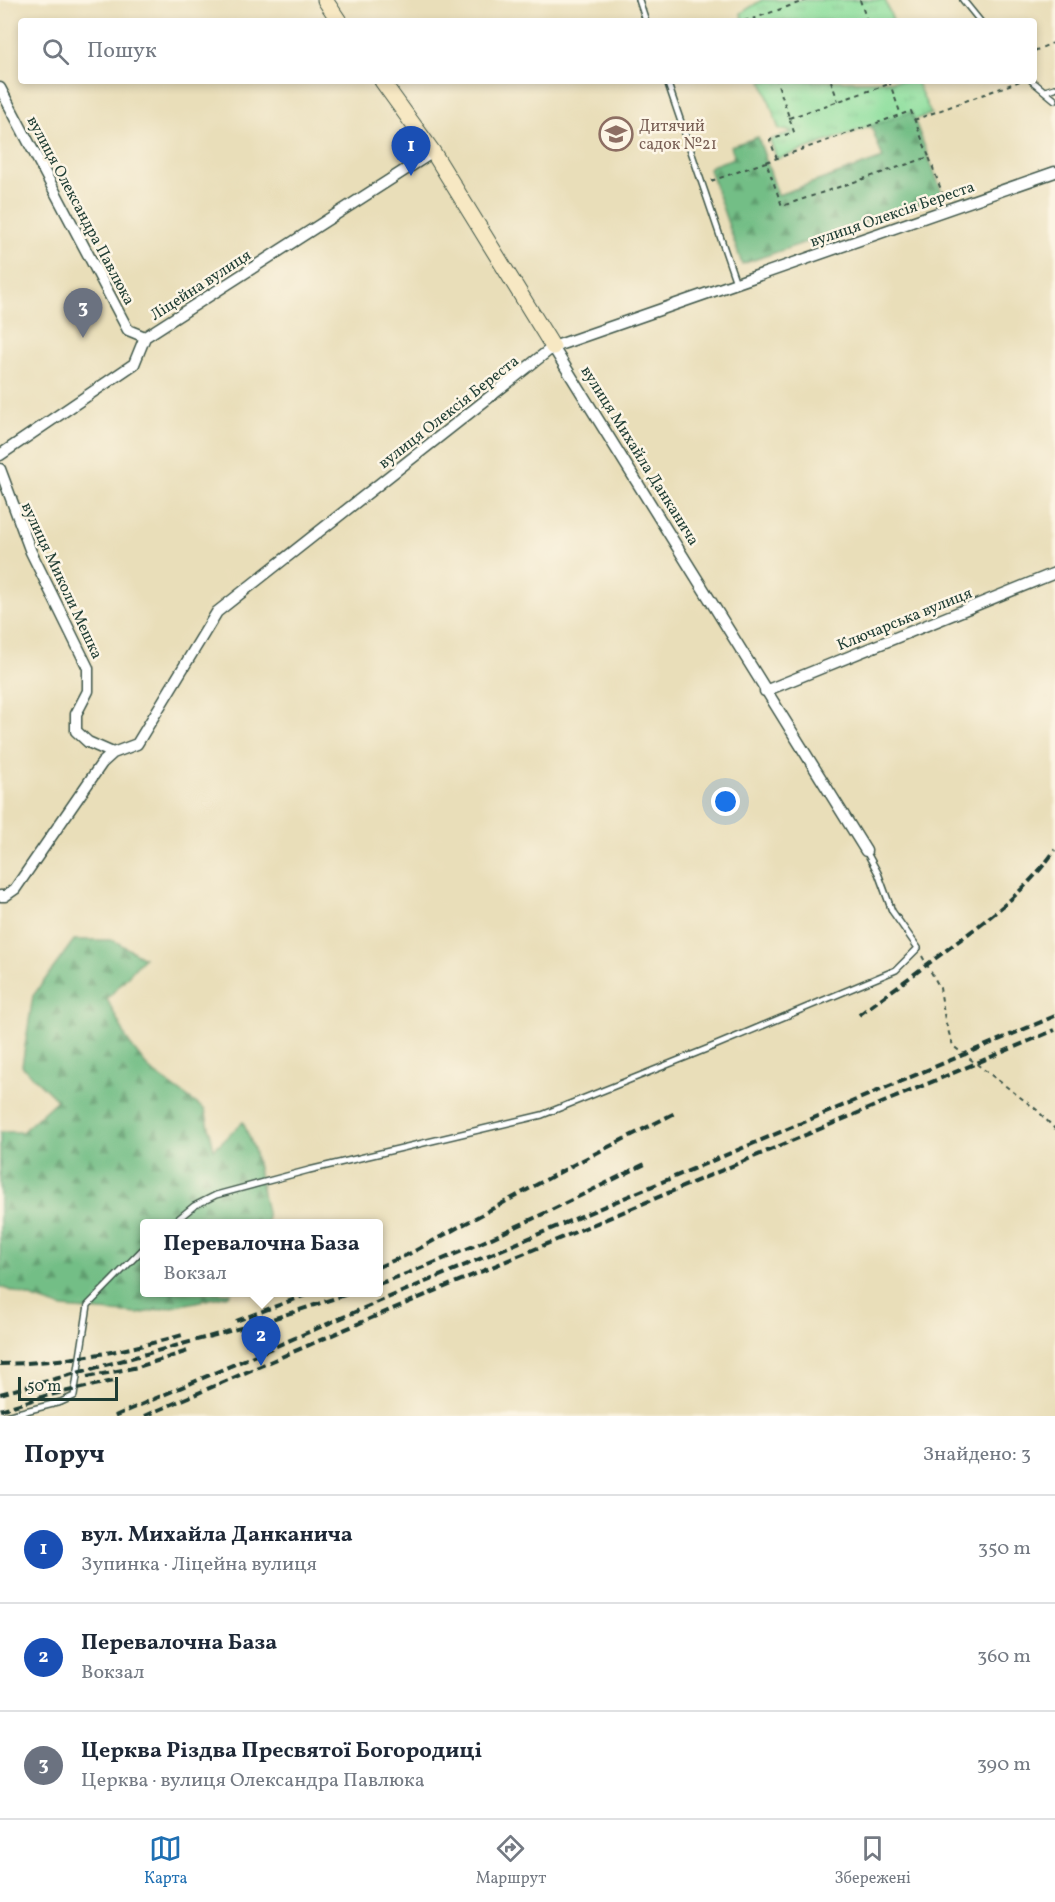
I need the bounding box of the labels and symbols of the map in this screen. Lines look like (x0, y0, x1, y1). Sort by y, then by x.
street label: вулиця Олександра Павлюка (21, 112, 140, 309)
school or university icon: Дитячий садок №21 (598, 116, 634, 152)
place label: Дитячий садок №21 (639, 116, 717, 156)
pin: 1 (392, 126, 430, 176)
street label: вулиця Олексія Береста (807, 176, 978, 253)
street label: Ліцейна вулиця (146, 245, 256, 327)
pin: 3 (64, 288, 103, 338)
street label: вулиця Олексія Береста (374, 351, 524, 474)
street label: вулиця Михайла Данканича (575, 362, 704, 550)
street label: вулиця Миколи Мешка (15, 499, 107, 663)
street label: Ключарська вулиця (834, 583, 976, 657)
your location (711, 787, 740, 816)
pin: 2 (242, 1316, 280, 1366)
scale bar (18, 1374, 118, 1402)

